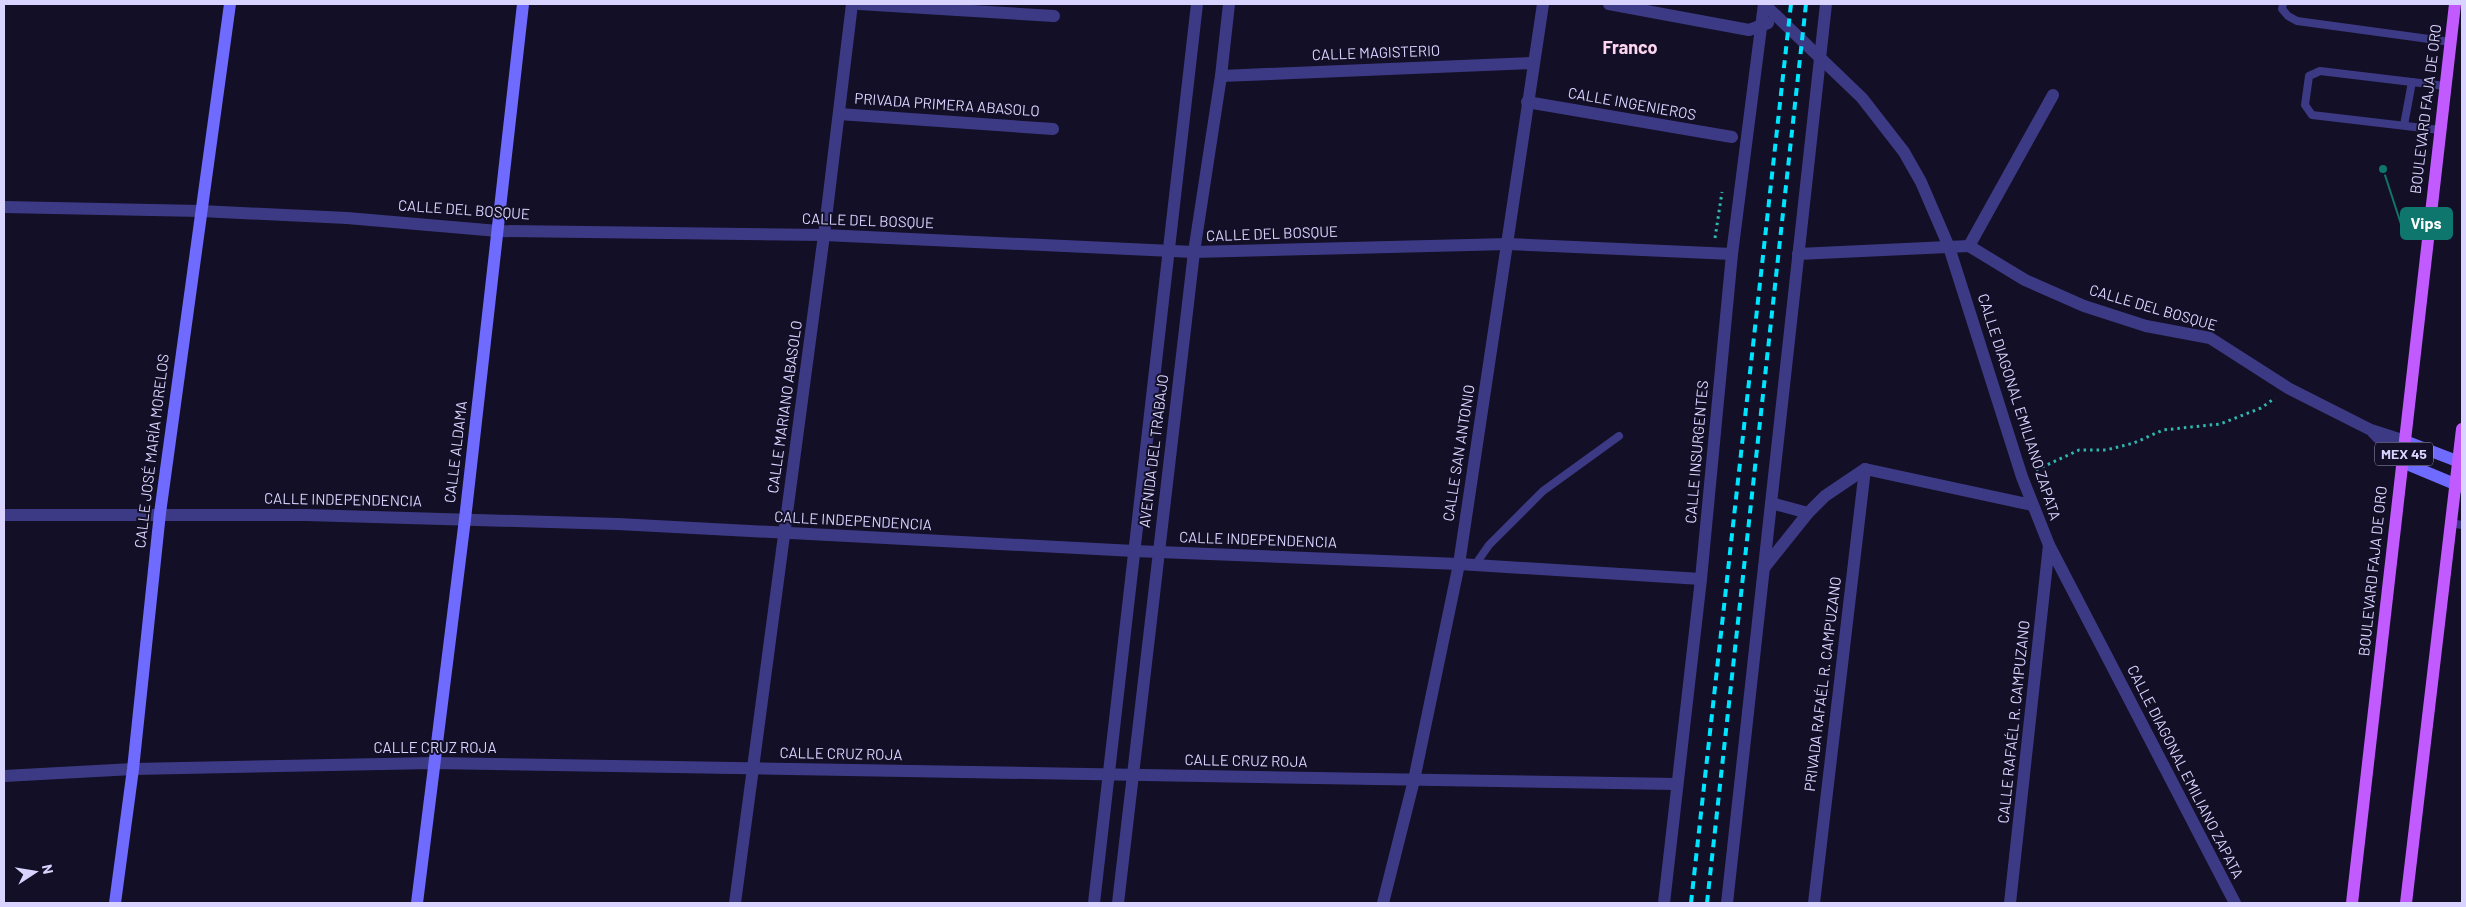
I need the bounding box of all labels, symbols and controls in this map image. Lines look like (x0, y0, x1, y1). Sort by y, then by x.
street label: BOULEVARD FAJA DE ORO (2406, 23, 2444, 195)
district label: Franco (1602, 36, 1658, 58)
street label: CALLE MAGISTERIO (1311, 41, 1440, 63)
street label: CALLE INGENIEROS (1567, 83, 1698, 123)
street label: PRIVADA PRIMERA ABASOLO (854, 89, 1040, 119)
street label: CALLE DEL BOSQUE (398, 195, 531, 223)
callout: Vips (2401, 208, 2452, 239)
street label: CALLE DEL BOSQUE (802, 209, 934, 231)
text: Vips (2410, 213, 2442, 232)
street label: CALLE DEL BOSQUE (1206, 222, 1338, 244)
street label: CALLE DEL BOSQUE (2087, 280, 2219, 334)
street label: CALLE DIAGONAL EMILIANO ZAPATA (1975, 291, 2065, 522)
street label: CALLE MARIANO ABASOLO (763, 319, 805, 494)
street label: CALLE JOSÉ MARÍA MORELOS (130, 353, 172, 549)
street label: AVENIDA DEL TRABAJO (1135, 373, 1171, 529)
street label: CALLE INSURGENTES (1681, 380, 1711, 524)
street label: CALLE SAN ANTONIO (1438, 383, 1478, 522)
street label: CALLE ALDAMA (440, 400, 470, 504)
road number: MEX 45 (2375, 442, 2433, 466)
street label: BOULEVARD FAJA DE ORO (2354, 485, 2390, 657)
street label: CALLE INDEPENDENCIA (264, 489, 422, 509)
street label: CALLE INDEPENDENCIA (774, 507, 932, 533)
street label: CALLE INDEPENDENCIA (1179, 527, 1337, 551)
street label: PRIVADA RAFAÉL R. CAMPUZANO (1800, 575, 1844, 792)
street label: CALLE RAFAÉL R. CAMPUZANO (1993, 619, 2033, 824)
street label: CALLE DIAGONAL EMILIANO ZAPATA (2124, 662, 2248, 881)
street label: CALLE CRUZ ROJA (373, 738, 497, 756)
street label: CALLE CRUZ ROJA (779, 743, 903, 763)
street label: CALLE CRUZ ROJA (1184, 750, 1308, 770)
north arrow (10, 847, 60, 897)
text: N (39, 863, 57, 876)

